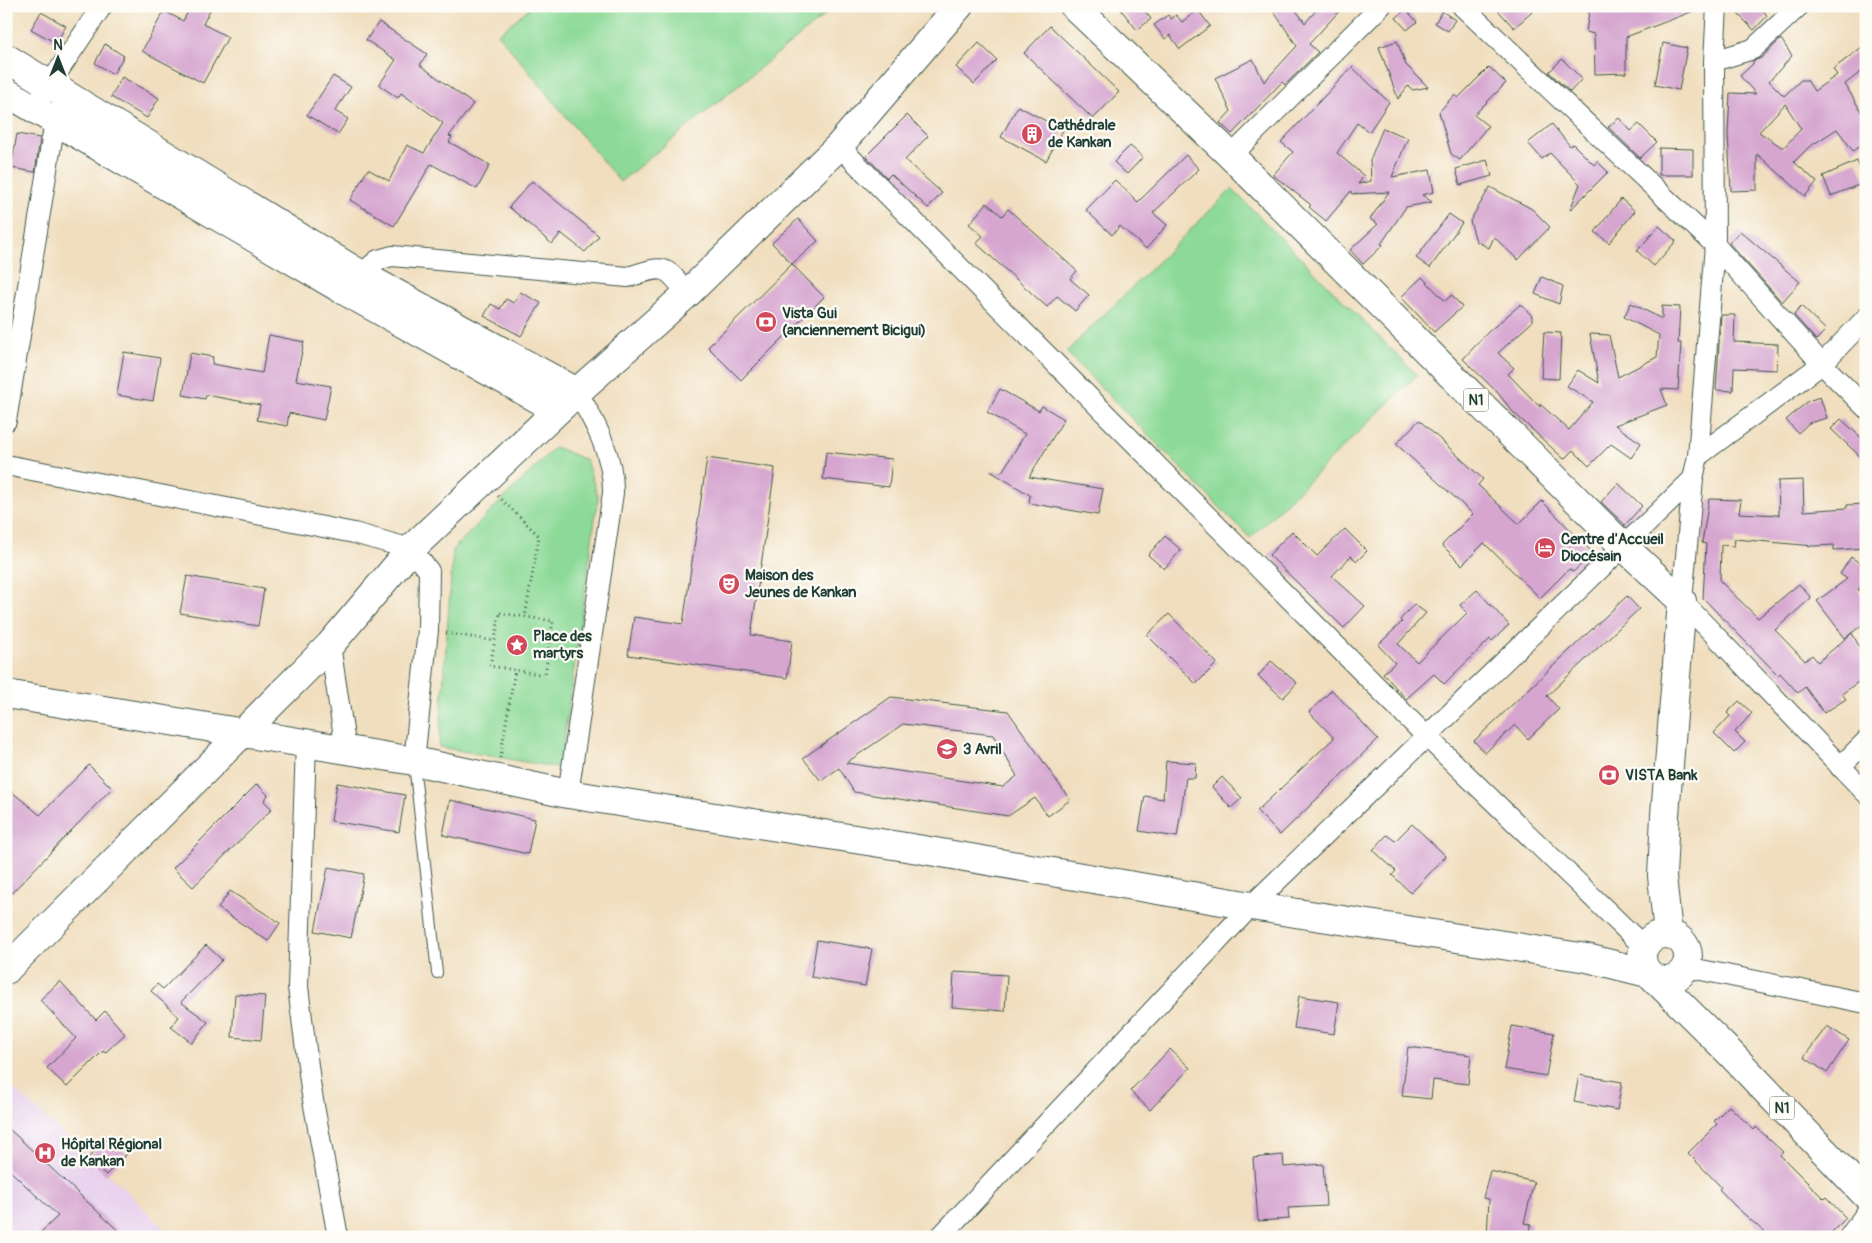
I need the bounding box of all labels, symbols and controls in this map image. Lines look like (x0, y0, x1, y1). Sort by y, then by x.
north arrow (32, 32, 82, 82)
text: N (53, 37, 63, 54)
place label: Cathédrale de Kankan (1048, 116, 1116, 152)
building icon: Cathédrale de Kankan (1020, 122, 1044, 146)
place label: Vista Gui (anciennement Bicigui) (782, 304, 926, 340)
bank icon: Vista Gui (anciennement Bicigui) (754, 310, 778, 334)
road number: N1 (1464, 388, 1488, 412)
place label: Centre d'Accueil Diocésain (1561, 530, 1664, 566)
hotel icon: Centre d'Accueil Diocésain (1533, 536, 1557, 560)
place label: Maison des Jeunes de Kankan (745, 566, 857, 602)
theatre icon: Maison des Jeunes de Kankan (717, 572, 741, 596)
place label: Place des martyrs (533, 627, 592, 663)
place icon: Place des martyrs (505, 633, 529, 657)
school or university icon: 3 Avril (935, 737, 959, 761)
place label: 3 Avril (963, 740, 1002, 759)
bank icon: VISTA Bank (1597, 763, 1621, 787)
place label: VISTA Bank (1625, 766, 1698, 785)
road number: N1 (1770, 1096, 1794, 1120)
place label: Hôpital Régional de Kankan (61, 1135, 162, 1171)
hospital icon: Hôpital Régional de Kankan (33, 1141, 57, 1165)

